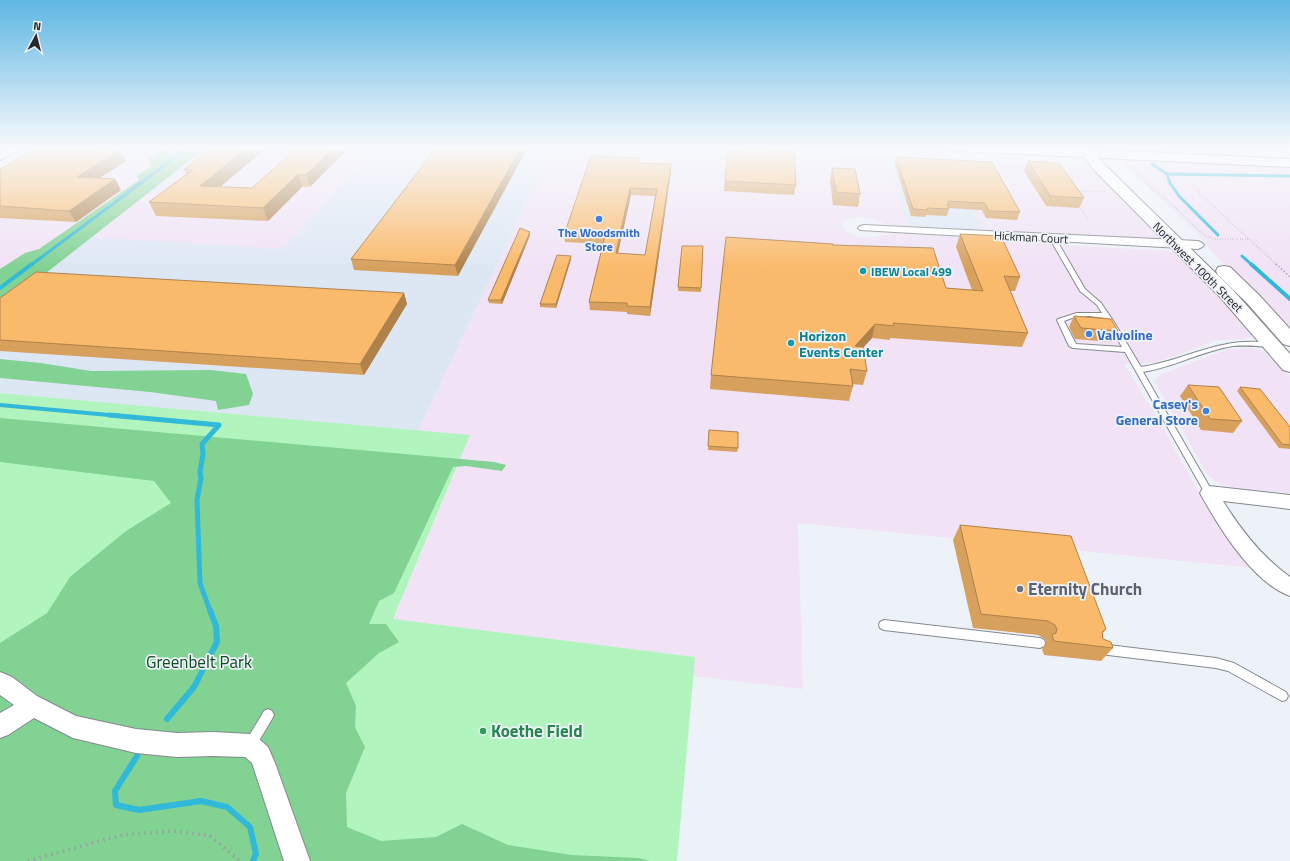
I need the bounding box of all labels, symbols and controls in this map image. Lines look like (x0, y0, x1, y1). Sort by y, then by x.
north arrow (16, 16, 56, 56)
text: N (32, 18, 42, 34)
marker: The Woodsmith Store (594, 214, 604, 224)
street label: Northwest 100th Street (1148, 217, 1248, 317)
place label: The Woodsmith Store (558, 223, 640, 256)
street label: Hickman Court (993, 226, 1069, 248)
place label: IBEW Local 499 (871, 262, 952, 281)
marker: IBEW Local 499 (858, 266, 868, 276)
place label: Valvoline (1097, 324, 1153, 345)
place label: Horizon Events Center (799, 325, 883, 362)
marker: Valvoline (1084, 329, 1094, 339)
marker: Horizon Events Center (786, 338, 796, 348)
place label: Casey's General Store (1116, 393, 1198, 430)
marker: Casey's General Store (1201, 406, 1211, 416)
place label: Eternity Church (1028, 576, 1142, 602)
marker: Eternity Church (1015, 584, 1025, 594)
park label: Greenbelt Park (146, 649, 252, 675)
place label: Koethe Field (491, 718, 583, 744)
marker: Koethe Field (478, 726, 488, 736)

